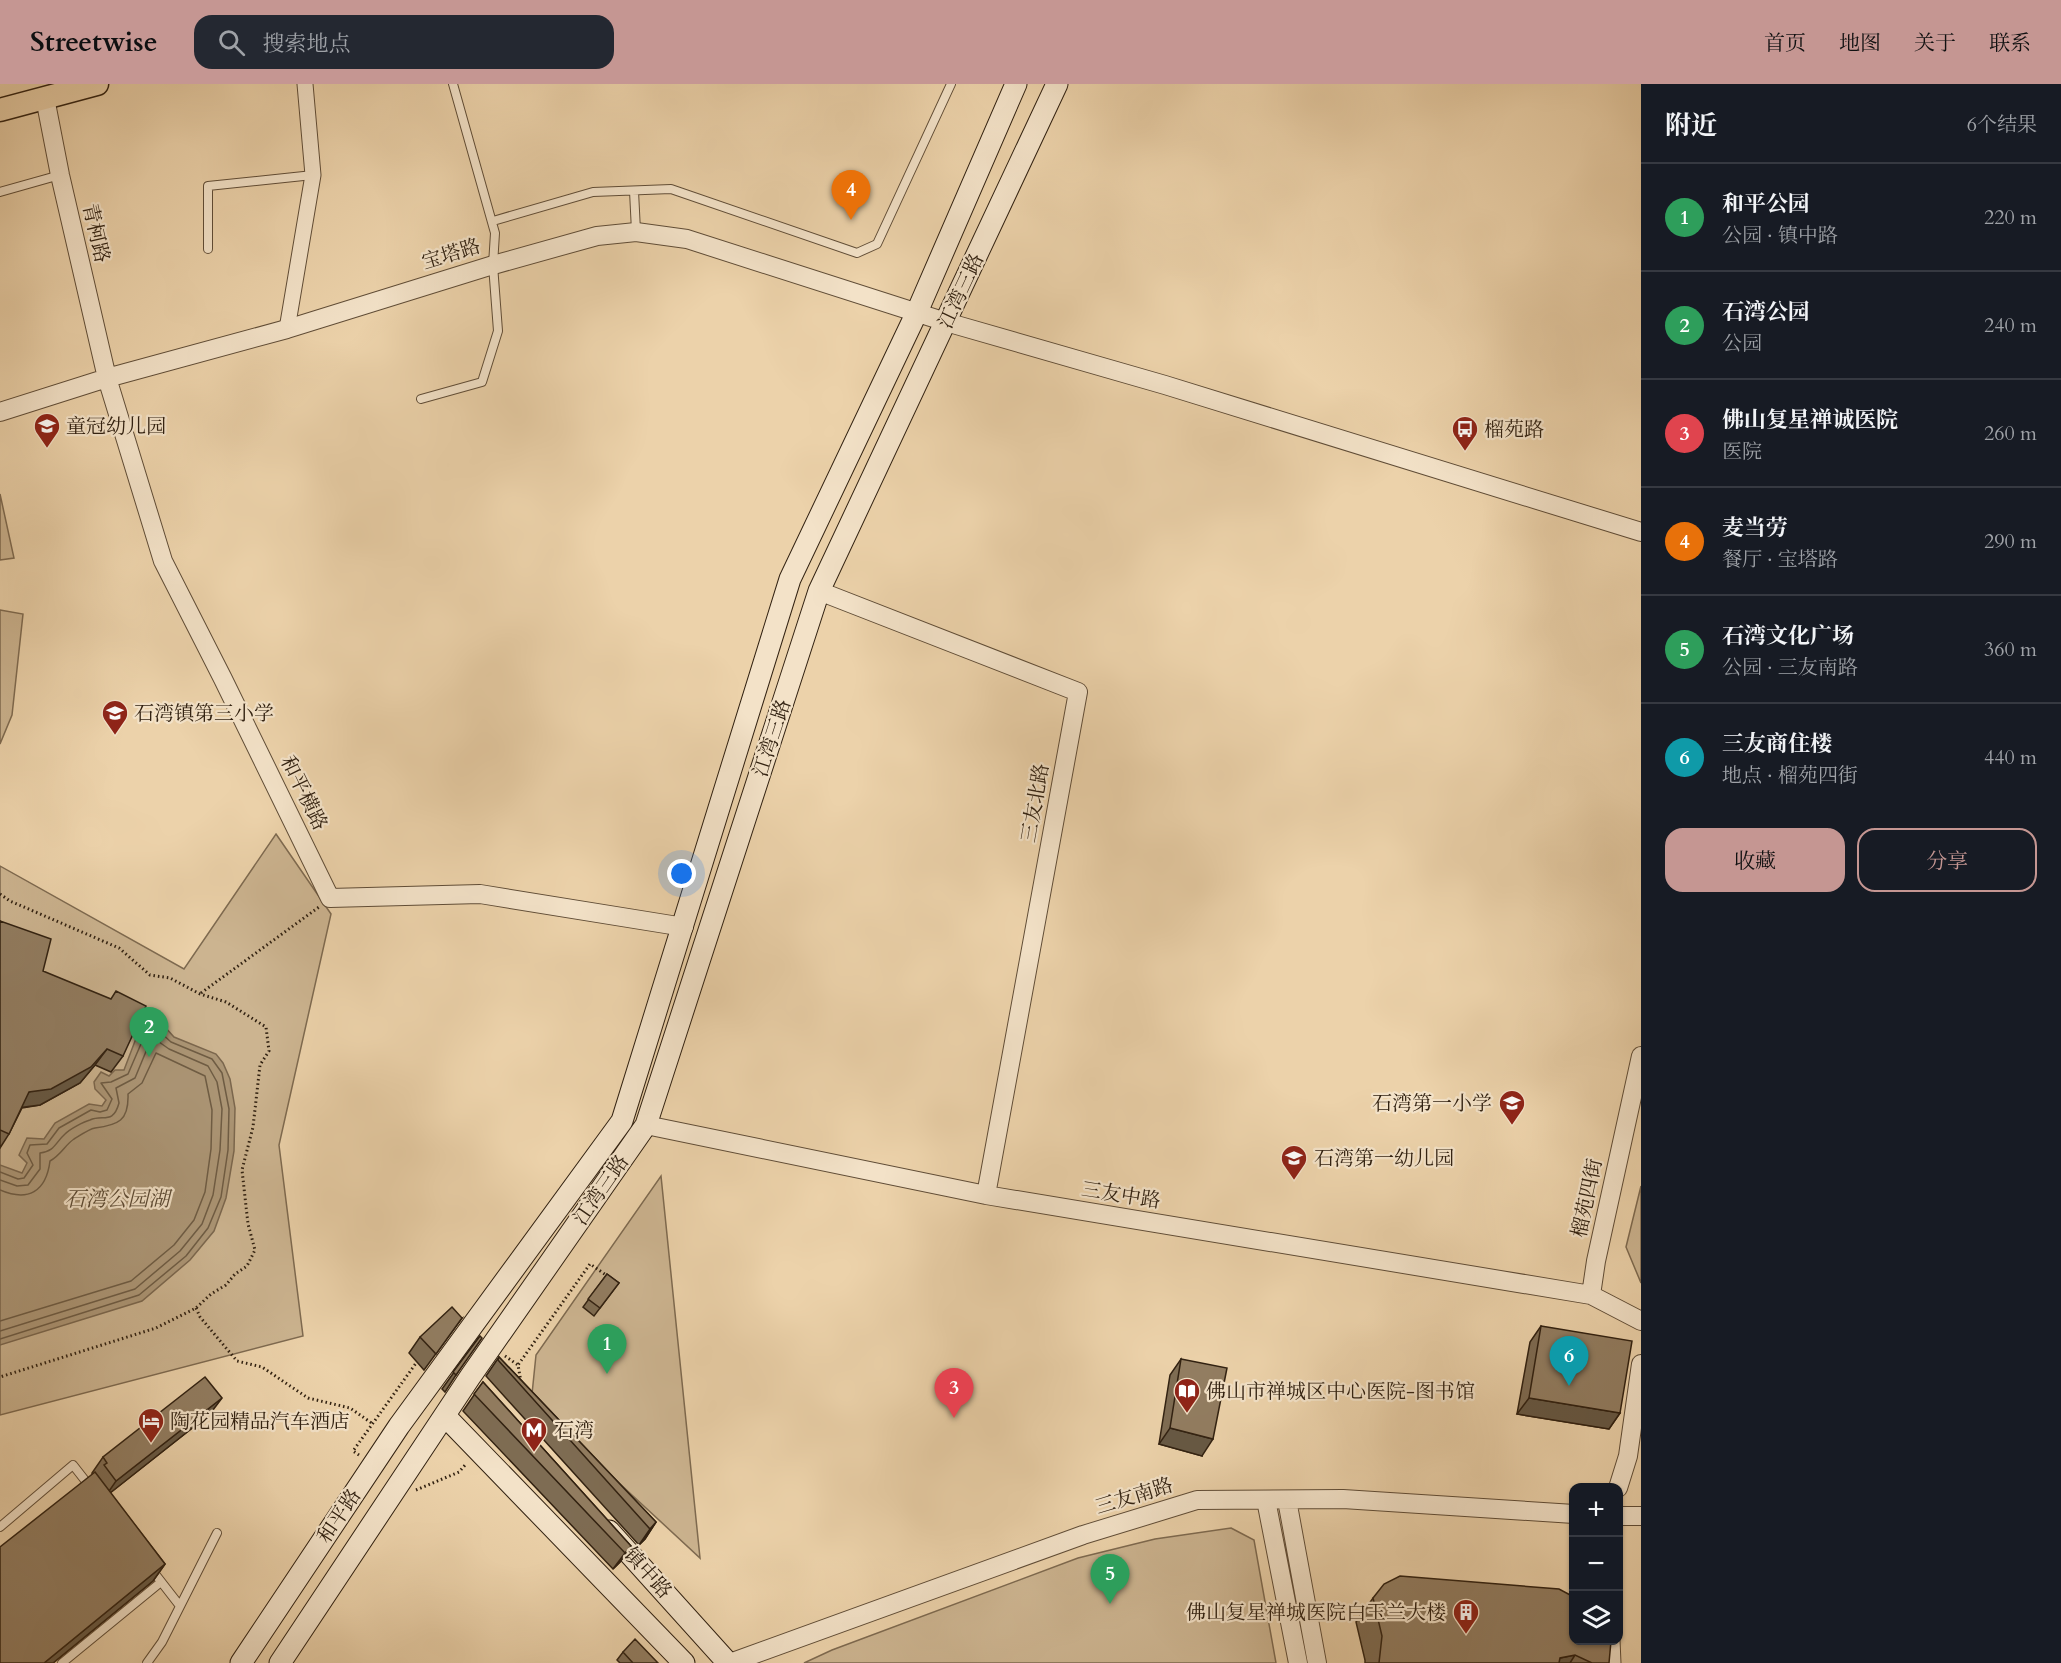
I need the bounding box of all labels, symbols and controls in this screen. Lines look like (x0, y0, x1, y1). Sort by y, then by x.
search box (194, 15, 614, 69)
text: Streetwise (30, 23, 158, 61)
icon: search (215, 26, 248, 59)
text: 搜索地点 (263, 29, 351, 59)
text: 首页 (1764, 29, 1806, 58)
text: 地图 (1839, 29, 1881, 58)
text: 关于 (1914, 29, 1956, 58)
text: 联系 (1989, 29, 2031, 58)
text: 附近 (1665, 108, 1717, 143)
text: 6个结果 (1967, 111, 2037, 138)
pin: 4 (832, 170, 870, 220)
text: 和平公园 (1722, 189, 1810, 219)
street label: 青柯路 (76, 201, 116, 265)
text: 1 (1679, 204, 1690, 231)
text: 220 m (1984, 204, 2037, 231)
text: 公园 · 镇中路 (1722, 222, 1838, 249)
street label: 宝塔路 (418, 232, 484, 276)
street label: 江湾三路 (932, 249, 990, 333)
text: 石湾公园 (1722, 297, 1810, 327)
text: 2 (1679, 312, 1690, 339)
text: 240 m (1984, 312, 2037, 339)
text: 公园 (1722, 330, 1762, 357)
text: 佛山复星禅诚医院 (1722, 405, 1898, 435)
school or university icon: 童冠幼儿园 (32, 411, 62, 449)
place label: 童冠幼儿园 (66, 413, 166, 440)
bus stop icon: 榴苑路 (1450, 414, 1480, 452)
place label: 榴苑路 (1484, 416, 1544, 443)
text: 3 (1679, 420, 1690, 447)
text: 260 m (1984, 420, 2037, 447)
text: 医院 (1722, 438, 1762, 465)
text: 麦当劳 (1722, 513, 1788, 543)
text: 4 (1679, 528, 1690, 555)
text: 290 m (1984, 528, 2037, 555)
text: 餐厅 · 宝塔路 (1722, 546, 1838, 573)
text: 石湾文化广场 (1722, 621, 1854, 651)
text: 5 (1679, 636, 1690, 663)
text: 360 m (1984, 636, 2037, 663)
text: 公园 · 三友南路 (1722, 654, 1858, 681)
street label: 江湾三路 (747, 696, 797, 780)
school or university icon: 石湾镇第三小学 (100, 698, 130, 736)
place label: 石湾镇第三小学 (134, 700, 274, 727)
text: 三友商住楼 (1722, 729, 1832, 759)
text: 6 (1679, 744, 1690, 771)
text: 440 m (1984, 744, 2037, 771)
street label: 和平横路 (274, 751, 334, 835)
street label: 三友北路 (1015, 761, 1055, 845)
text: 地点 · 榴苑四街 (1722, 762, 1858, 789)
button: 收藏 (1665, 828, 1845, 892)
button: 分享 (1857, 828, 2037, 892)
your location (667, 859, 696, 888)
pin: 2 (130, 1008, 168, 1057)
school or university icon: 石湾第一小学 (1497, 1088, 1527, 1126)
place label: 石湾第一小学 (1372, 1090, 1492, 1117)
school or university icon: 石湾第一幼儿园 (1279, 1143, 1309, 1181)
place label: 石湾第一幼儿园 (1314, 1145, 1454, 1172)
street label: 江湾三路 (567, 1149, 635, 1231)
street label: 榴苑四街 (1565, 1156, 1609, 1240)
street label: 三友中路 (1079, 1175, 1163, 1215)
water label: 石湾公园湖 (65, 1185, 173, 1214)
pin: 1 (588, 1324, 626, 1374)
pin: 6 (1550, 1336, 1588, 1386)
pin: 3 (934, 1368, 974, 1418)
library icon: 佛山市禅城区中心医院-图书馆 (1172, 1376, 1202, 1414)
place label: 佛山市禅城区中心医院-图书馆 (1206, 1378, 1475, 1405)
hotel icon: 陶花园精品汽车酒店 (136, 1406, 166, 1444)
place label: 陶花园精品汽车酒店 (170, 1408, 350, 1435)
metro station icon: 石湾 (519, 1415, 549, 1453)
place label: 石湾 (554, 1417, 594, 1444)
street label: 三友南路 (1092, 1471, 1176, 1521)
map controls (1569, 1483, 1623, 1645)
button: + (1569, 1483, 1623, 1537)
street label: 和平路 (311, 1484, 367, 1548)
button: − (1569, 1537, 1623, 1591)
street label: 镇中路 (618, 1542, 678, 1604)
pin: 5 (1090, 1554, 1130, 1604)
button: layers (1569, 1591, 1623, 1645)
building icon: 佛山复星禅城医院白玉兰大楼 (1451, 1597, 1481, 1635)
place label: 佛山复星禅城医院白玉兰大楼 (1186, 1599, 1446, 1626)

